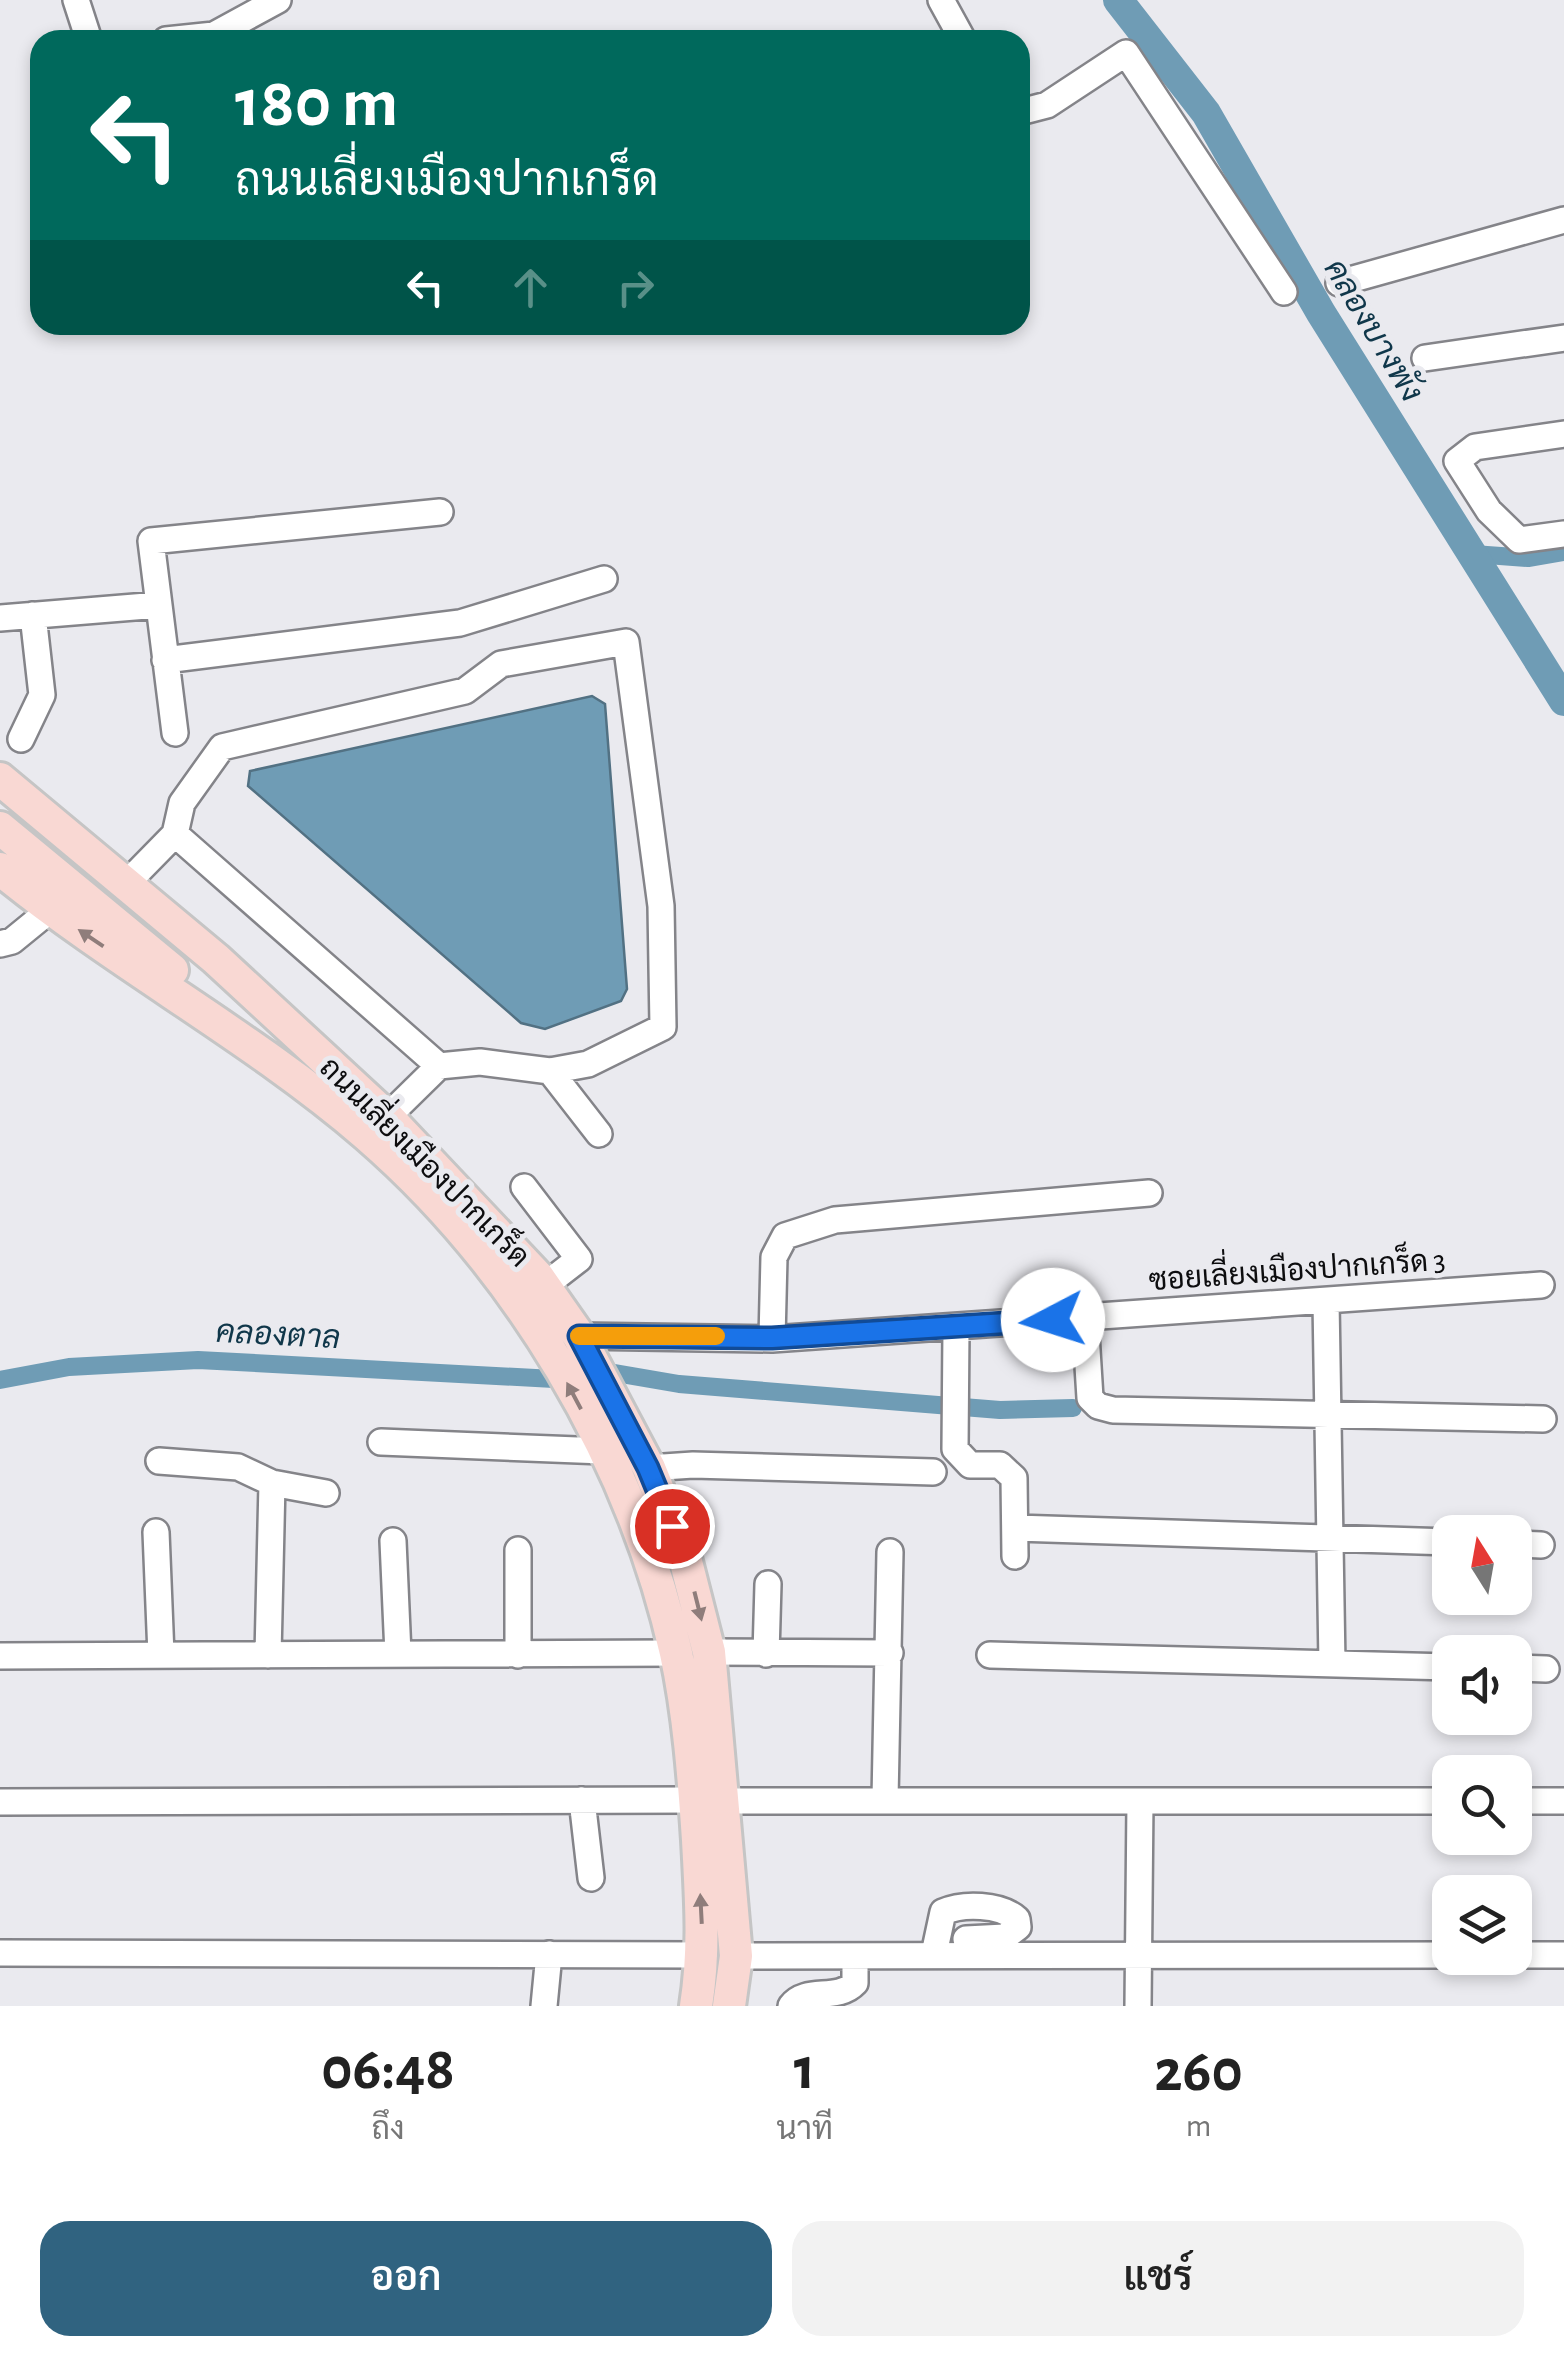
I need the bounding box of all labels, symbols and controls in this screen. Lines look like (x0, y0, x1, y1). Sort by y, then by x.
text: 180 m (235, 69, 398, 139)
icon: left (70, 70, 200, 200)
text: ถนนเลี่ยงเมืองปากเกร็ด (235, 159, 659, 204)
water label: คลองบางพัง (1318, 252, 1431, 407)
icon: left (398, 260, 453, 315)
icon: ahead (503, 260, 558, 315)
icon: right (608, 260, 663, 315)
one-way arrow (78, 929, 105, 948)
street label: ถนนเลี่ยงเมืองปากเกร็ด (314, 1044, 543, 1273)
street label: ซอยเลี่ยงเมืองปากเกร็ด 3 (1147, 1234, 1446, 1296)
position arrow (1001, 1268, 1105, 1372)
water label: คลองตาล (215, 1316, 341, 1354)
one-way arrow (566, 1381, 583, 1410)
pin (630, 1484, 715, 1569)
icon: arrive (645, 1499, 700, 1554)
north arrow (1432, 1515, 1532, 1615)
map controls (1432, 1515, 1532, 1975)
one-way arrow (690, 1591, 706, 1622)
button: sound (1432, 1635, 1532, 1735)
button: search (1432, 1755, 1532, 1855)
button: layers (1432, 1875, 1532, 1975)
one-way arrow (693, 1893, 709, 1925)
text: 06:48 (321, 2040, 455, 2100)
text: 1 (794, 2040, 815, 2100)
text: 260 (1154, 2042, 1243, 2102)
text: m (1186, 2110, 1211, 2142)
text: ถึง (372, 2113, 405, 2145)
text: นาที (776, 2113, 833, 2145)
button: ออก (40, 2221, 772, 2336)
button: แชร์ (792, 2221, 1524, 2336)

